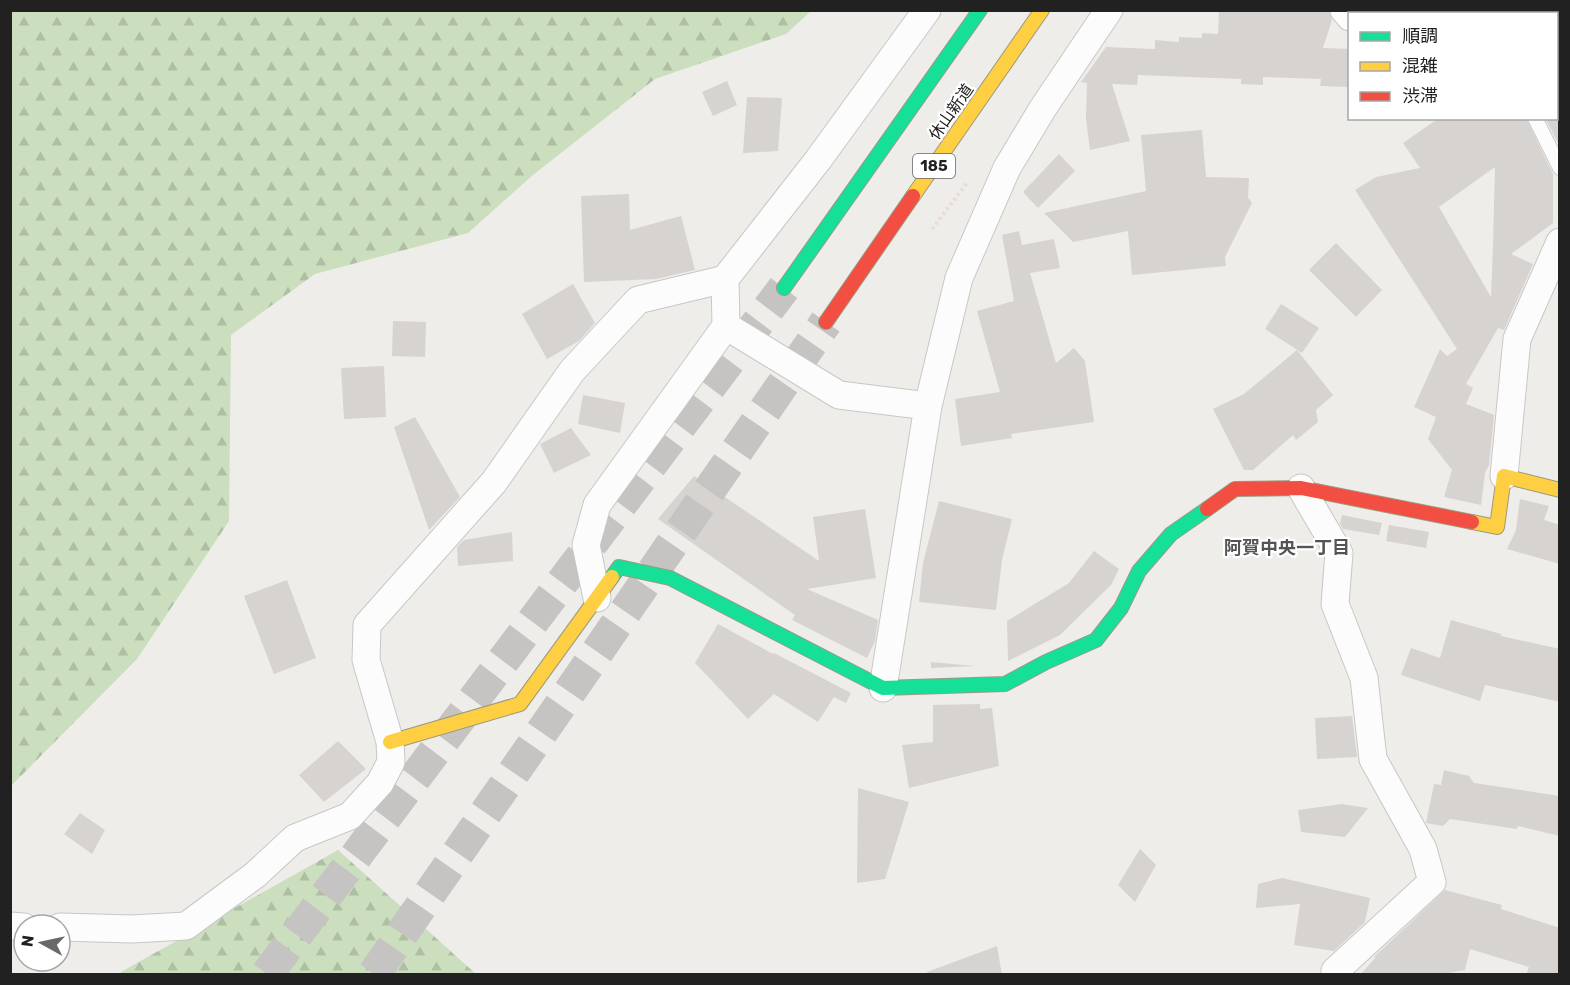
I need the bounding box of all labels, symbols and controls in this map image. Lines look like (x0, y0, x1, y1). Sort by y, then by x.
legend (1348, 12, 1558, 120)
text: 順調 (1402, 25, 1438, 47)
text: 混雑 (1402, 55, 1438, 77)
street label: 休山新道 (925, 80, 977, 144)
text: 渋滞 (1402, 85, 1438, 107)
road number: 185 (913, 154, 955, 178)
district label: 阿賀中央一丁目 (1224, 537, 1350, 559)
north arrow (12, 913, 72, 973)
text: N (17, 934, 38, 948)

